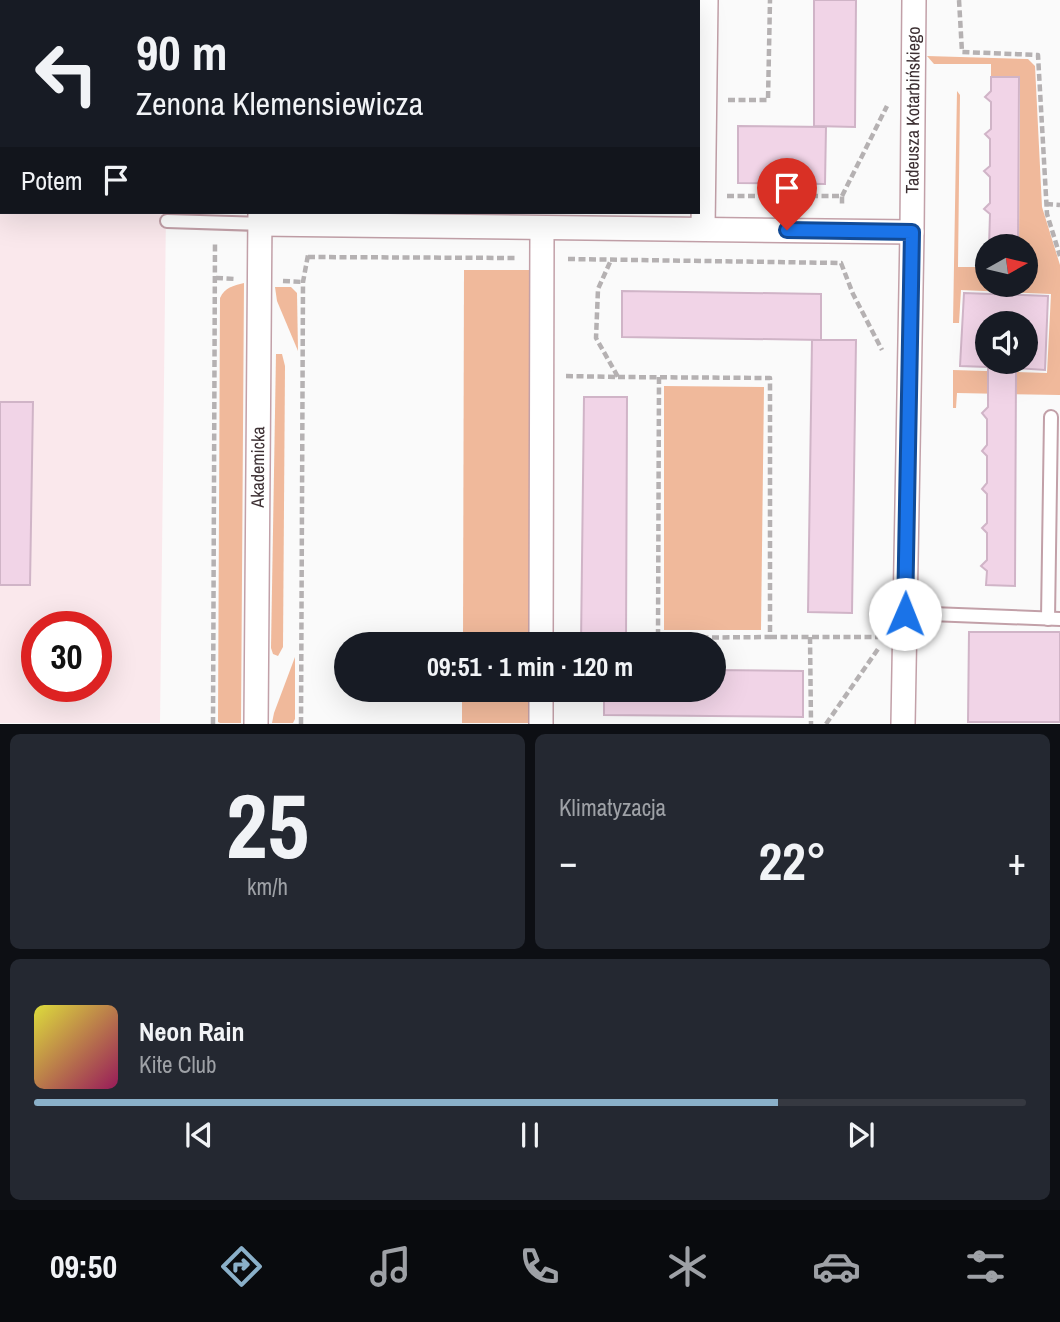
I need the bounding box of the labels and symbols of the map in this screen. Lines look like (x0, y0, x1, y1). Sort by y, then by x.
street label: Tadeusza Kotarbińskiego (899, 26, 926, 194)
pin (757, 158, 817, 230)
north arrow (975, 234, 1038, 298)
street label: Akademicka (245, 426, 270, 509)
position arrow (868, 577, 942, 651)
speed limit sign: 30 (21, 611, 112, 702)

